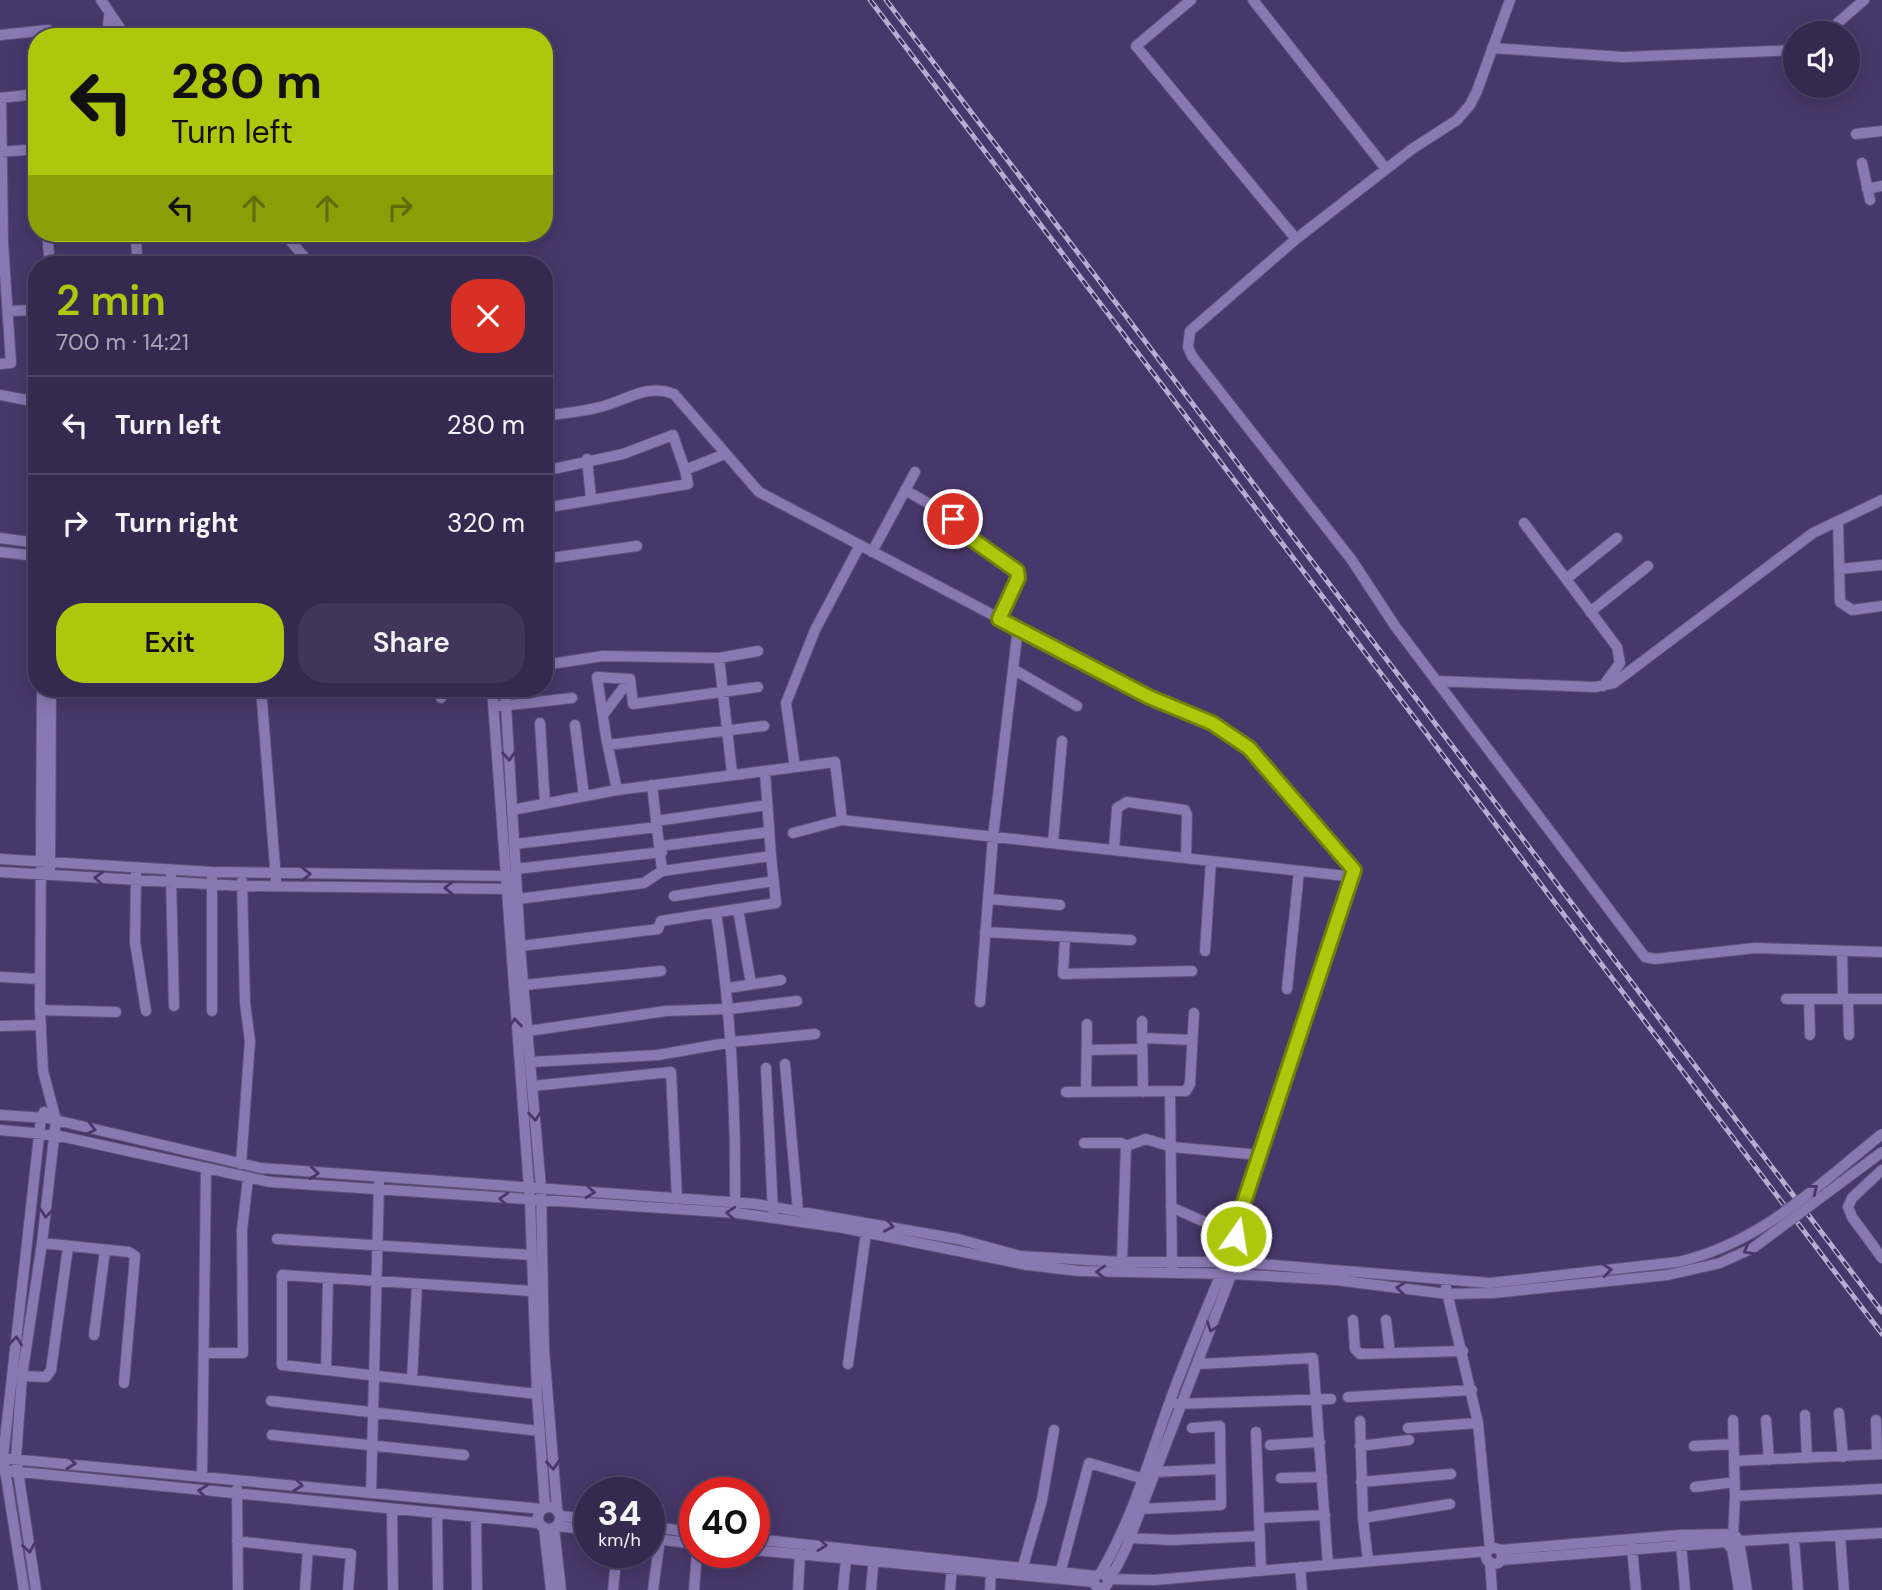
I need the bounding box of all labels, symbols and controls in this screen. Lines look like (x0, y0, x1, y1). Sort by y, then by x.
map controls (1783, 21, 1860, 98)
button: sound (1783, 21, 1860, 98)
text: 280 m (171, 49, 322, 113)
icon: left (56, 56, 147, 147)
text: Turn left (171, 111, 293, 153)
icon: left (162, 189, 200, 227)
icon: ahead (235, 189, 273, 227)
icon: ahead (308, 189, 346, 227)
icon: right (381, 189, 419, 227)
text: 2 min (56, 273, 166, 328)
button: close (451, 279, 525, 353)
text: 700 m · 14:21 (56, 327, 189, 357)
icon: left (56, 406, 94, 444)
text: Turn left (115, 408, 222, 442)
text: 280 m (447, 408, 525, 442)
pin (923, 489, 983, 549)
icon: arrive (934, 500, 972, 538)
icon: right (56, 504, 94, 542)
text: Turn right (115, 506, 239, 540)
text: 320 m (447, 506, 525, 540)
button: Exit (56, 603, 284, 683)
button: Share (298, 603, 525, 683)
one-way arrow (501, 751, 516, 762)
one-way arrow (301, 866, 311, 882)
one-way arrow (94, 870, 105, 885)
one-way arrow (443, 880, 454, 896)
one-way arrow (508, 1018, 523, 1029)
one-way arrow (527, 1111, 542, 1122)
one-way arrow (85, 1121, 97, 1135)
one-way arrow (309, 1165, 320, 1180)
one-way arrow (585, 1184, 596, 1199)
one-way arrow (1805, 1185, 1818, 1198)
one-way arrow (498, 1192, 509, 1207)
position arrow (1199, 1199, 1273, 1273)
one-way arrow (725, 1206, 736, 1221)
one-way arrow (39, 1207, 54, 1218)
one-way arrow (883, 1218, 895, 1233)
one-way arrow (1743, 1242, 1756, 1255)
one-way arrow (1601, 1263, 1612, 1278)
one-way arrow (1095, 1264, 1106, 1279)
one-way arrow (1395, 1280, 1407, 1295)
one-way arrow (1207, 1320, 1221, 1332)
one-way arrow (8, 1335, 23, 1346)
one-way arrow (65, 1456, 77, 1471)
one-way arrow (545, 1460, 560, 1471)
speed limit sign: 40 (679, 1477, 770, 1568)
one-way arrow (292, 1478, 303, 1493)
one-way arrow (197, 1483, 208, 1498)
text: 34 (598, 1490, 641, 1536)
text: km/h (598, 1528, 641, 1552)
one-way arrow (816, 1538, 828, 1553)
one-way arrow (21, 1542, 36, 1554)

